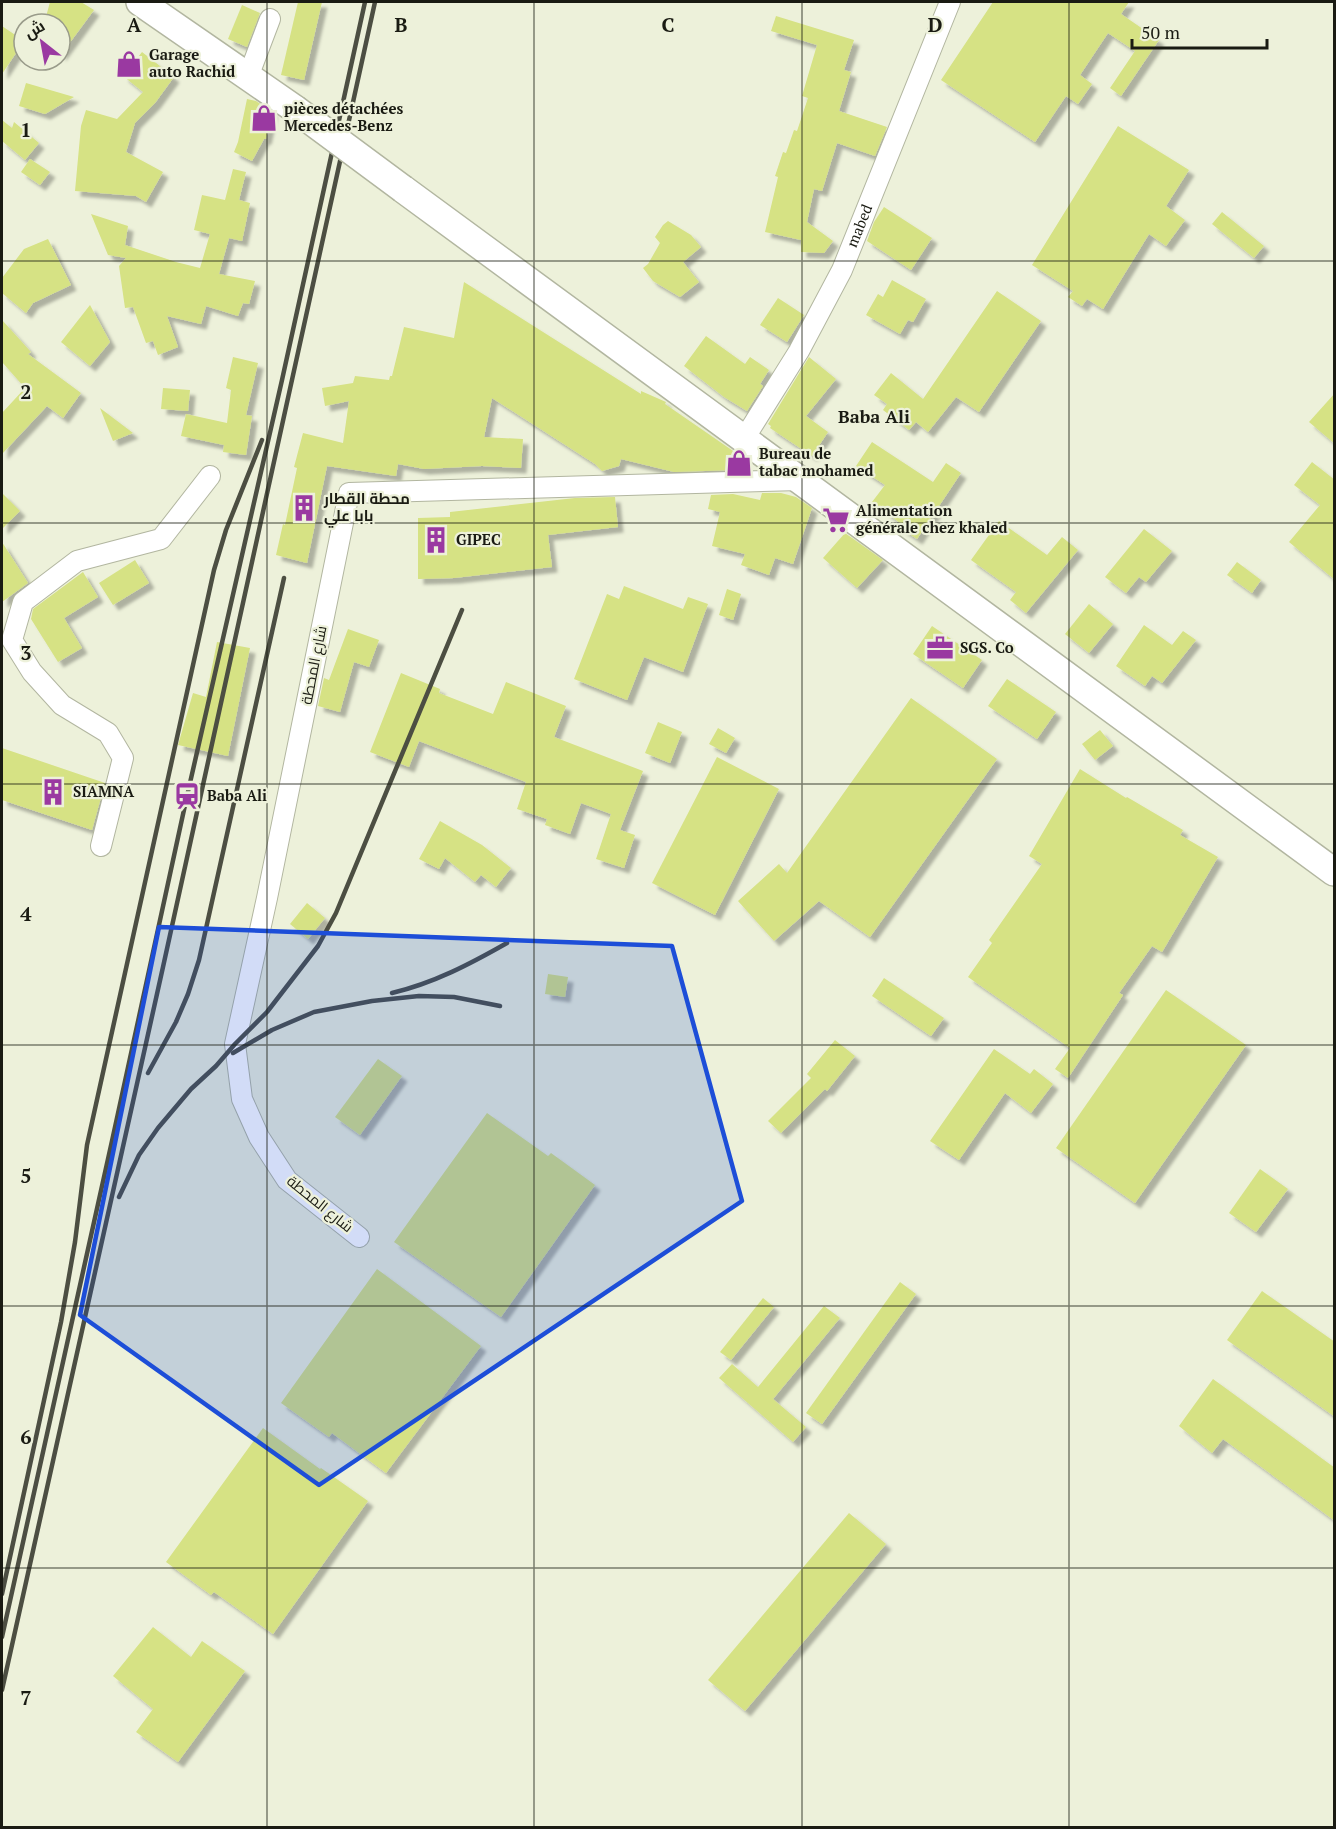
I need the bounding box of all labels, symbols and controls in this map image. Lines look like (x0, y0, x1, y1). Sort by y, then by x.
text: A (127, 11, 142, 38)
text: B (395, 11, 408, 38)
text: C (661, 11, 675, 38)
text: D (928, 11, 942, 38)
north arrow (12, 12, 72, 72)
scale bar (1132, 12, 1267, 50)
text: ش (20, 14, 49, 44)
text: 50 m (1141, 20, 1181, 44)
place label: Garage auto Rachid (149, 44, 235, 81)
shop icon: Garage auto Rachid (114, 49, 144, 79)
place label: pièces détachées Mercedes-Benz (284, 98, 403, 135)
shop icon: pièces détachées Mercedes-Benz (249, 103, 279, 133)
text: 1 (20, 116, 32, 143)
street label: mabed (841, 201, 876, 250)
text: 2 (20, 378, 32, 405)
district label: Baba Ali (838, 404, 910, 428)
place label: Bureau de tabac mohamed (759, 443, 873, 480)
shop icon: Bureau de tabac mohamed (724, 448, 754, 478)
place label: محطة القطار بابا علي (323, 488, 410, 528)
building icon: محطة القطار بابا علي (289, 493, 319, 523)
place label: Alimentation générale chez khaled (856, 500, 1007, 537)
supermarket icon: Alimentation générale chez khaled (821, 505, 851, 535)
building icon: GIPEC (421, 525, 451, 555)
place label: GIPEC (456, 529, 501, 549)
street label: شارع المحطة (296, 624, 332, 706)
office icon: SGS. Co (925, 633, 955, 663)
place label: SGS. Co (960, 637, 1014, 657)
text: 3 (20, 639, 32, 666)
building icon: SIAMNA (38, 777, 68, 807)
place label: SIAMNA (73, 781, 134, 801)
station icon: Baba Ali (172, 781, 202, 811)
place label: Baba Ali (207, 785, 267, 805)
text: 4 (20, 900, 32, 927)
text: 5 (20, 1162, 32, 1189)
street label: شارع المحطة (282, 1170, 358, 1238)
text: 6 (20, 1423, 32, 1450)
text: 7 (20, 1684, 32, 1711)

